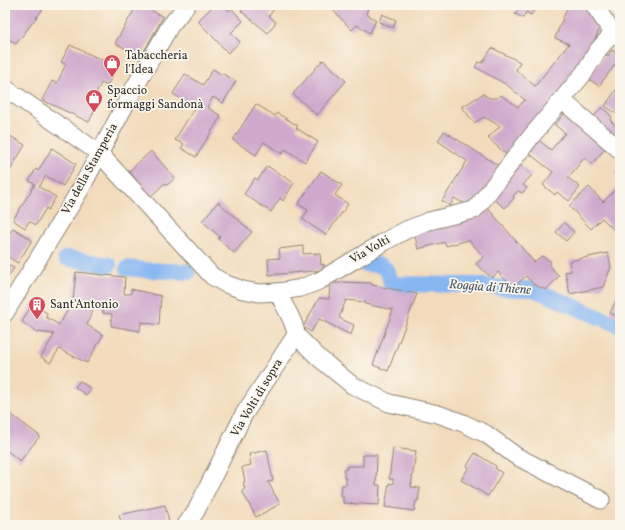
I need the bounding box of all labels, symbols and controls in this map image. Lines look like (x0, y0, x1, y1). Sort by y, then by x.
place label: Tabaccheria l'Idea (125, 48, 188, 78)
shop icon: Tabaccheria l'Idea (102, 53, 122, 78)
place label: Spaccio formaggi Sandonà (107, 83, 203, 113)
shop icon: Spaccio formaggi Sandonà (84, 88, 104, 113)
street label: Via della Stamperia (58, 120, 122, 218)
street label: Via Volti (347, 232, 393, 268)
water label: Roggia di Thiene (448, 276, 532, 300)
building icon: Sant'Antonio (27, 295, 47, 320)
place label: Sant'Antonio (50, 297, 118, 313)
street label: Via Volti di sopra (227, 356, 287, 440)

